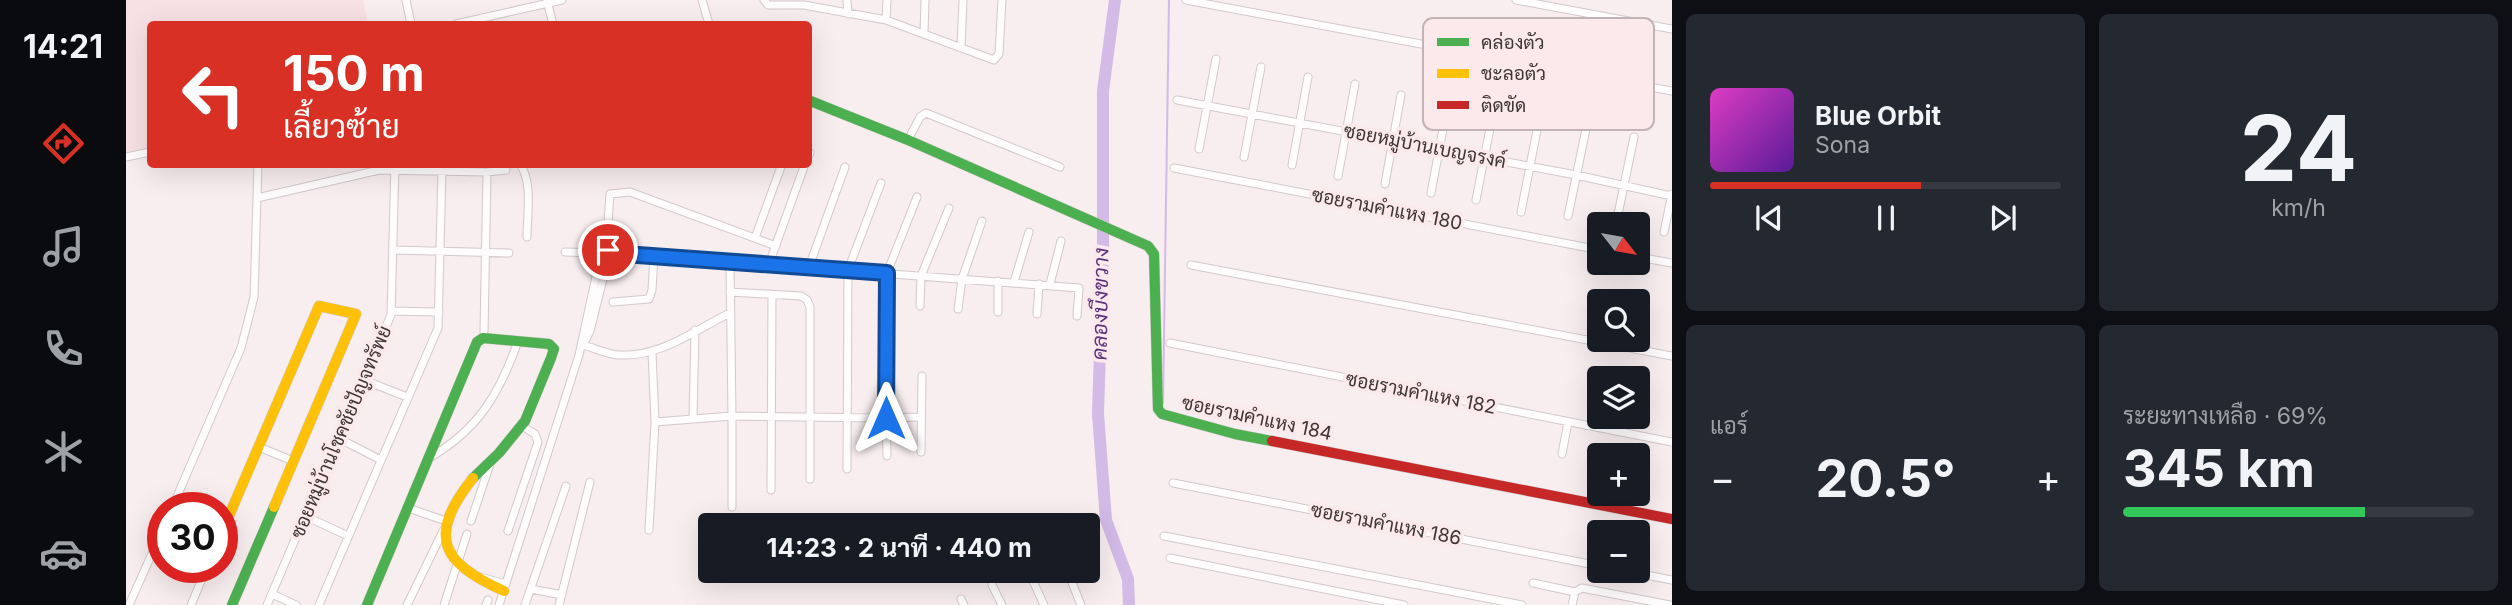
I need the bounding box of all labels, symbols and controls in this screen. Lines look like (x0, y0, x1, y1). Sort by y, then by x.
legend (1423, 18, 1654, 130)
text: 14:21 (23, 27, 103, 66)
text: คล่องตัว (1481, 31, 1545, 54)
text: 150 m (283, 44, 425, 103)
icon: left (168, 49, 259, 140)
text: ชะลอตัว (1481, 62, 1546, 85)
text: 24 (2240, 93, 2357, 203)
text: ติดขัด (1481, 94, 1526, 117)
text: Blue Orbit (1815, 100, 1941, 131)
text: เลี้ยวซ้าย (283, 107, 400, 146)
street label: ซอยหมู่บ้านเบญจรงค์ (1342, 118, 1508, 175)
icon: directions (39, 119, 88, 168)
text: Sona (1815, 131, 1870, 159)
street label: ซอยรามคำแหง 180 (1310, 183, 1464, 235)
text: km/h (2271, 194, 2326, 222)
icon: previous (1750, 199, 1788, 237)
icon: pause (1867, 199, 1905, 237)
icon: next (1984, 199, 2022, 237)
north arrow (1587, 212, 1650, 275)
map controls (1587, 212, 1650, 583)
pin (578, 220, 638, 280)
icon: music (39, 222, 88, 271)
icon: arrive (589, 231, 627, 269)
water label: คลองบึงขวาง (1087, 247, 1113, 361)
button: search (1587, 289, 1650, 352)
street label: ซอยหมู่บ้านโชคชัยปัญจทรัพย์ (285, 322, 398, 542)
icon: phone (39, 324, 88, 373)
button: layers (1587, 366, 1650, 429)
street label: ซอยรามคำแหง 182 (1344, 367, 1498, 419)
position arrow (849, 381, 923, 455)
street label: ซอยรามคำแหง 184 (1180, 391, 1334, 445)
text: ระยะทางเหลือ · 69% (2123, 402, 2328, 430)
text: แอร์ (1710, 412, 1748, 440)
icon: climate (39, 427, 88, 476)
text: 345 km (2123, 437, 2315, 500)
button: + (1587, 443, 1650, 506)
text: 20.5° (1815, 447, 1956, 510)
text: − (1710, 455, 1735, 501)
text: + (2036, 455, 2061, 501)
speed limit sign: 30 (147, 492, 238, 583)
street label: ซอยรามคำแหง 186 (1309, 498, 1463, 550)
button: − (1587, 520, 1650, 583)
icon: car (39, 529, 88, 578)
text: 14:23 · 2 นาที · 440 m (766, 532, 1032, 563)

